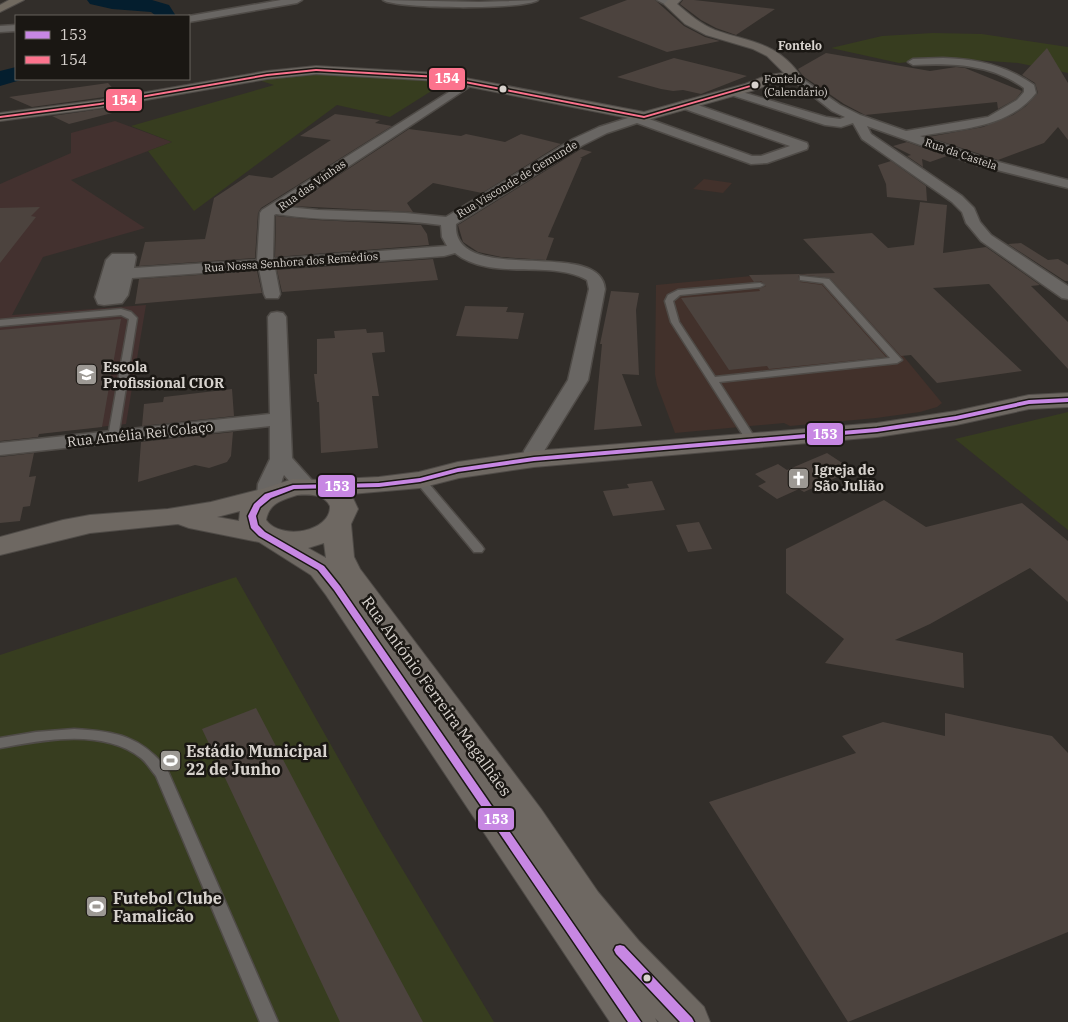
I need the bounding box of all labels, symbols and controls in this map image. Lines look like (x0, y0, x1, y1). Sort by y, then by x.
legend (15, 15, 190, 80)
text: 153 (60, 25, 87, 44)
district label: Fontelo (778, 38, 822, 53)
text: 154 (60, 50, 87, 69)
line badge: 154 (428, 67, 466, 91)
text: 154 (434, 69, 460, 87)
place label: Fontelo (Calendário) (764, 72, 828, 99)
marker: Fontelo (Calendário) (750, 80, 760, 90)
unlabelled marker (498, 84, 508, 94)
line badge: 154 (105, 88, 143, 112)
text: 154 (111, 91, 137, 109)
street label: Rua da Castela (923, 135, 999, 173)
street label: Rua Visconde de Gemunde (454, 137, 580, 221)
street label: Rua das Vinhas (276, 157, 348, 213)
street label: Rua Nossa Senhora dos Remédios (203, 249, 379, 275)
place label: Escola Profissional CIOR (103, 358, 225, 392)
school or university icon: Escola Profissional CIOR (75, 363, 99, 387)
street label: Rua Amélia Rei Colaço (66, 417, 214, 451)
line badge: 153 (806, 422, 844, 446)
text: 153 (812, 425, 838, 443)
place label: Igreja de São Julião (814, 461, 884, 495)
church icon: Igreja de São Julião (786, 466, 810, 490)
line badge: 153 (317, 474, 356, 498)
text: 153 (324, 477, 350, 495)
street label: Rua António Ferreira Magalhães (358, 592, 516, 800)
place label: Estádio Municipal 22 de Junho (186, 741, 327, 779)
sports icon: Estádio Municipal 22 de Junho (158, 748, 182, 772)
line badge: 153 (477, 807, 515, 831)
text: 153 (483, 810, 509, 828)
place label: Futebol Clube Famalicão (113, 888, 222, 926)
sports icon: Futebol Clube Famalicão (85, 895, 109, 919)
unlabelled marker (642, 973, 652, 983)

